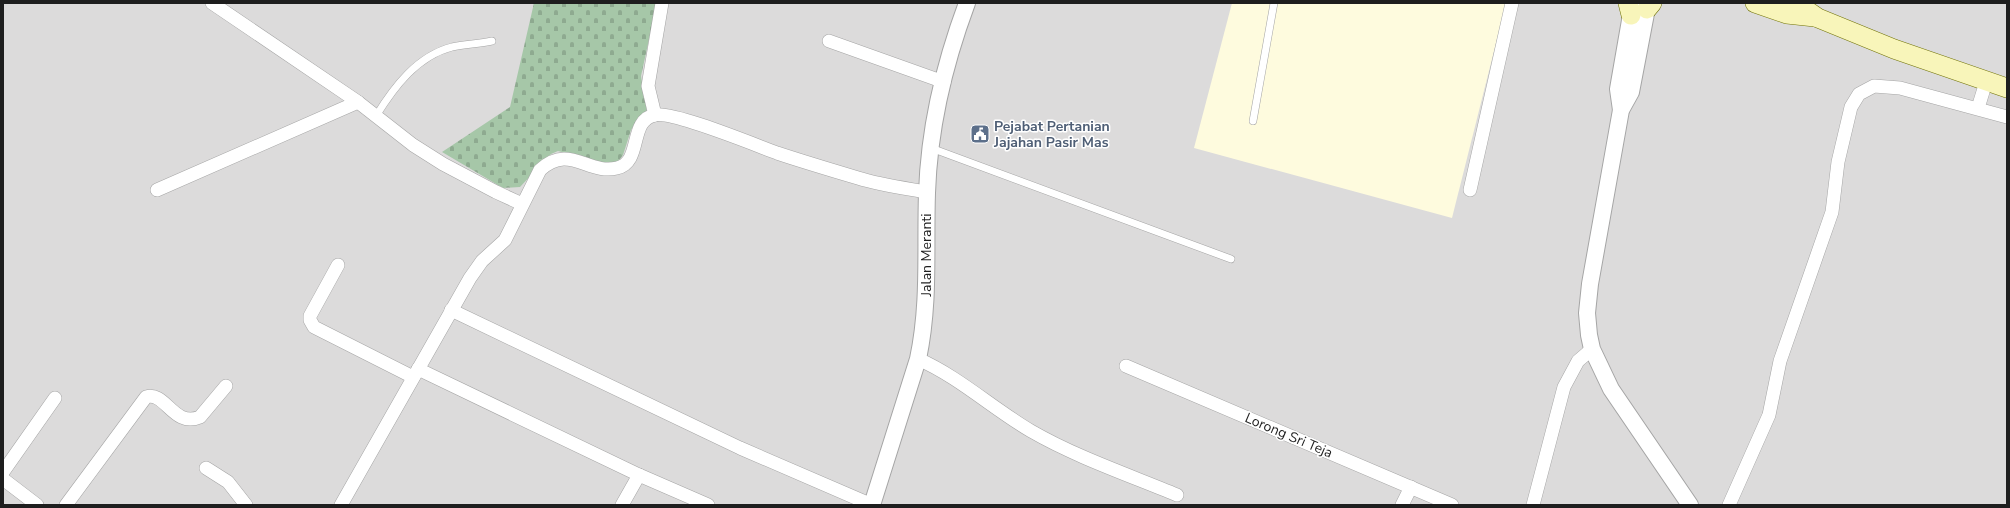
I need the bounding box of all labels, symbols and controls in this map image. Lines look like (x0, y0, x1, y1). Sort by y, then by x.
place label: Pejabat Pertanian Jajahan Pasir Mas (993, 117, 1110, 152)
public building icon: Pejabat Pertanian Jajahan Pasir Mas (969, 123, 991, 145)
street label: Jalan Meranti (917, 214, 936, 297)
street label: Lorong Sri Teja (1242, 408, 1336, 463)

